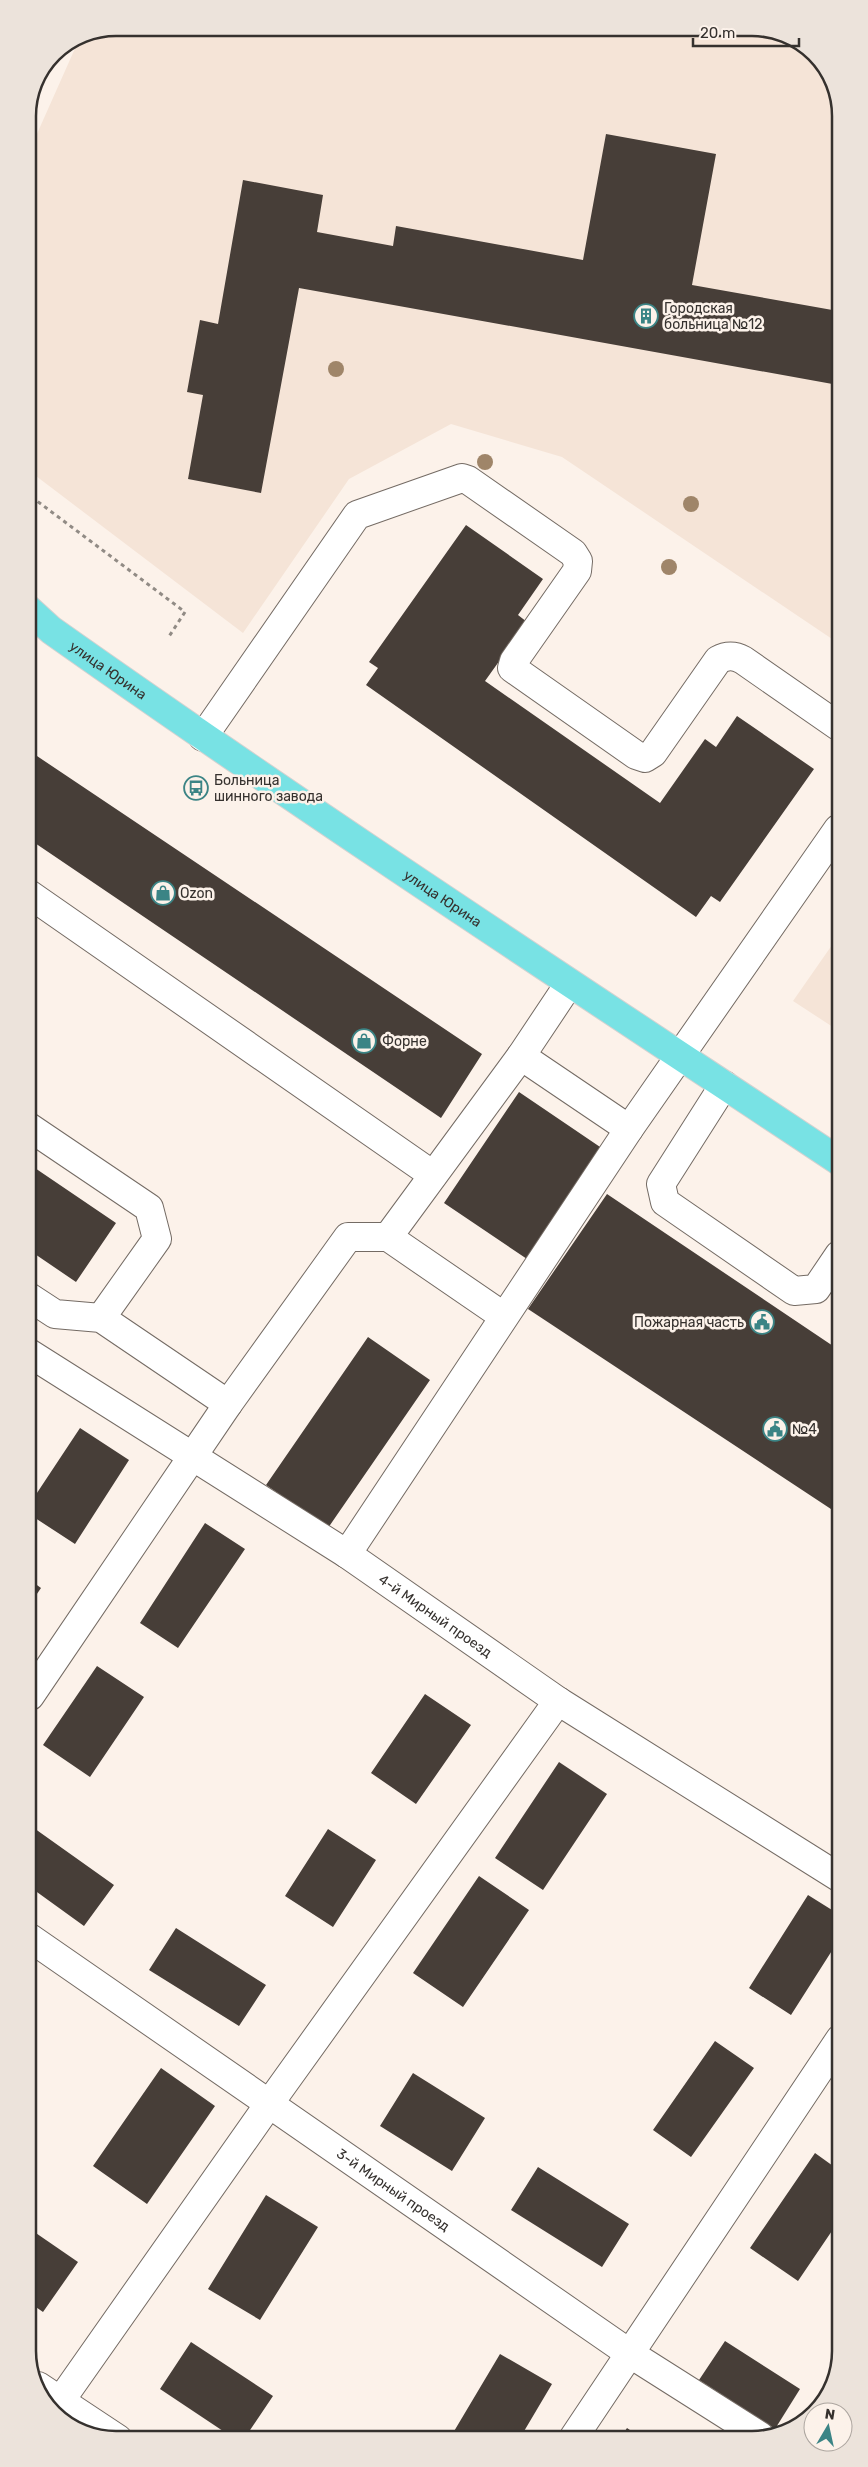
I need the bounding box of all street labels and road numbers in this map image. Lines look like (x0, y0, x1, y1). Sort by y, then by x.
street label: улица Юрина (66, 637, 150, 703)
street label: улица Юрина (401, 866, 485, 930)
street label: 4-й Мирный проезд (376, 1570, 495, 1661)
street label: 3-й Мирный проезд (334, 2145, 453, 2235)

